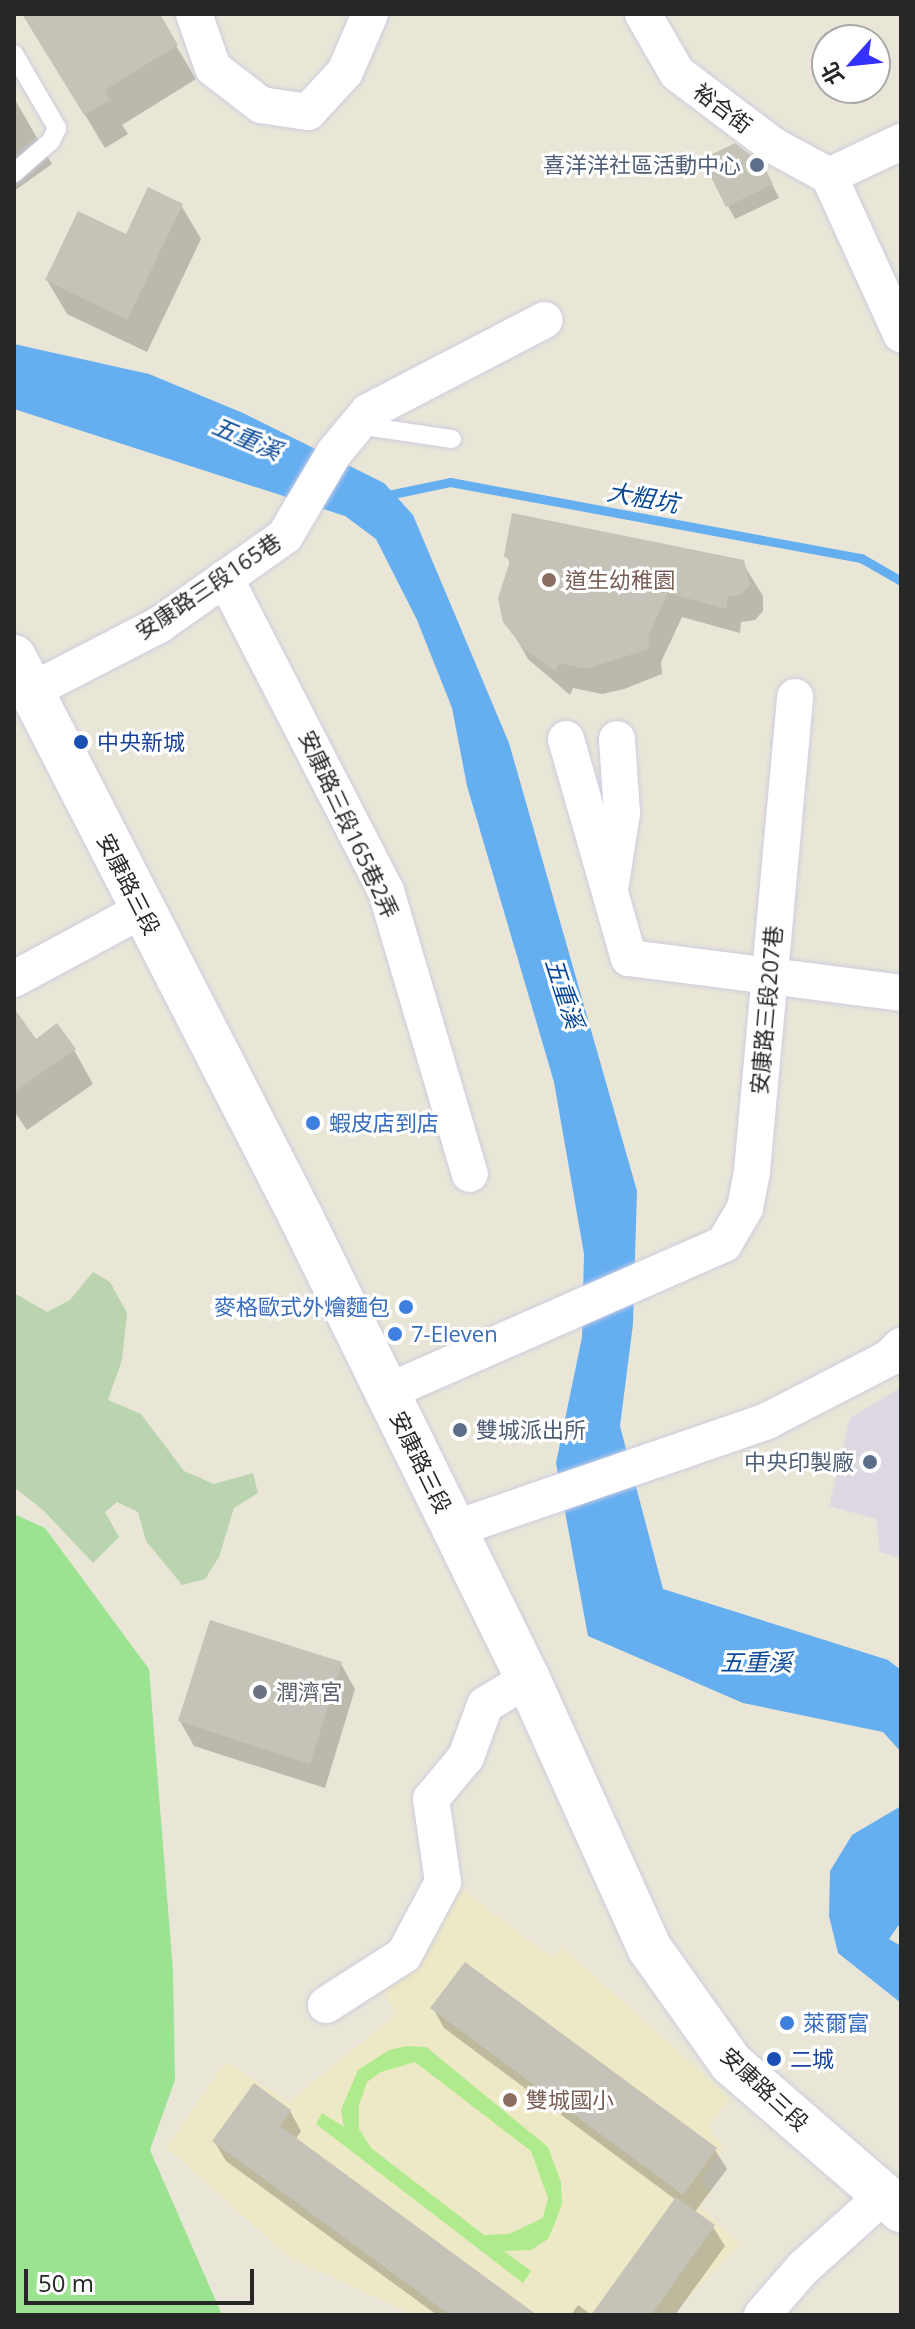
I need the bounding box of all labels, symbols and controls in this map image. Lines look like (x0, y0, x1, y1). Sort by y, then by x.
north arrow (811, 24, 891, 104)
text: 北 (813, 57, 850, 91)
street label: 裕合街 (689, 78, 757, 138)
place label: 喜洋洋社區活動中心 (543, 152, 741, 178)
marker: 喜洋洋社區活動中心 (748, 156, 766, 174)
water label: 五重溪 (208, 411, 286, 465)
water label: 大粗坑 (605, 477, 681, 517)
street label: 安康路三段165巷 (130, 528, 286, 644)
place label: 道生幼稚園 (565, 567, 675, 593)
marker: 道生幼稚園 (540, 571, 558, 589)
street label: 安康路三段165巷2弄 (294, 726, 404, 922)
place label: 中央新城 (97, 729, 185, 755)
marker: 中央新城 (72, 733, 90, 751)
street label: 安康路三段 (92, 829, 166, 939)
street label: 安康路三段207巷 (745, 924, 787, 1096)
water label: 五重溪 (540, 954, 590, 1032)
place label: 蝦皮店到店 (329, 1110, 439, 1136)
marker: 蝦皮店到店 (304, 1114, 322, 1132)
place label: 麥格歐式外燴麵包 (214, 1294, 390, 1320)
marker: 麥格歐式外燴麵包 (397, 1298, 415, 1316)
place label: 7-Eleven (411, 1321, 498, 1347)
marker: 7-Eleven (386, 1325, 404, 1343)
street label: 安康路三段 (385, 1407, 457, 1517)
place label: 雙城派出所 (476, 1417, 586, 1443)
marker: 雙城派出所 (451, 1421, 469, 1439)
place label: 中央印製廠 (744, 1449, 854, 1475)
marker: 中央印製廠 (861, 1453, 879, 1471)
water label: 五重溪 (720, 1648, 792, 1676)
place label: 潤濟宮 (276, 1679, 342, 1705)
marker: 潤濟宮 (251, 1683, 269, 1701)
place label: 萊爾富 (803, 2010, 869, 2036)
marker: 萊爾富 (778, 2014, 796, 2032)
street label: 安康路三段 (716, 2042, 814, 2136)
place label: 二城 (790, 2046, 834, 2072)
marker: 二城 (765, 2050, 783, 2068)
place label: 雙城國小 (526, 2087, 614, 2113)
marker: 雙城國小 (501, 2091, 519, 2109)
scale bar (28, 2253, 258, 2303)
text: 50 m (38, 2266, 94, 2299)

